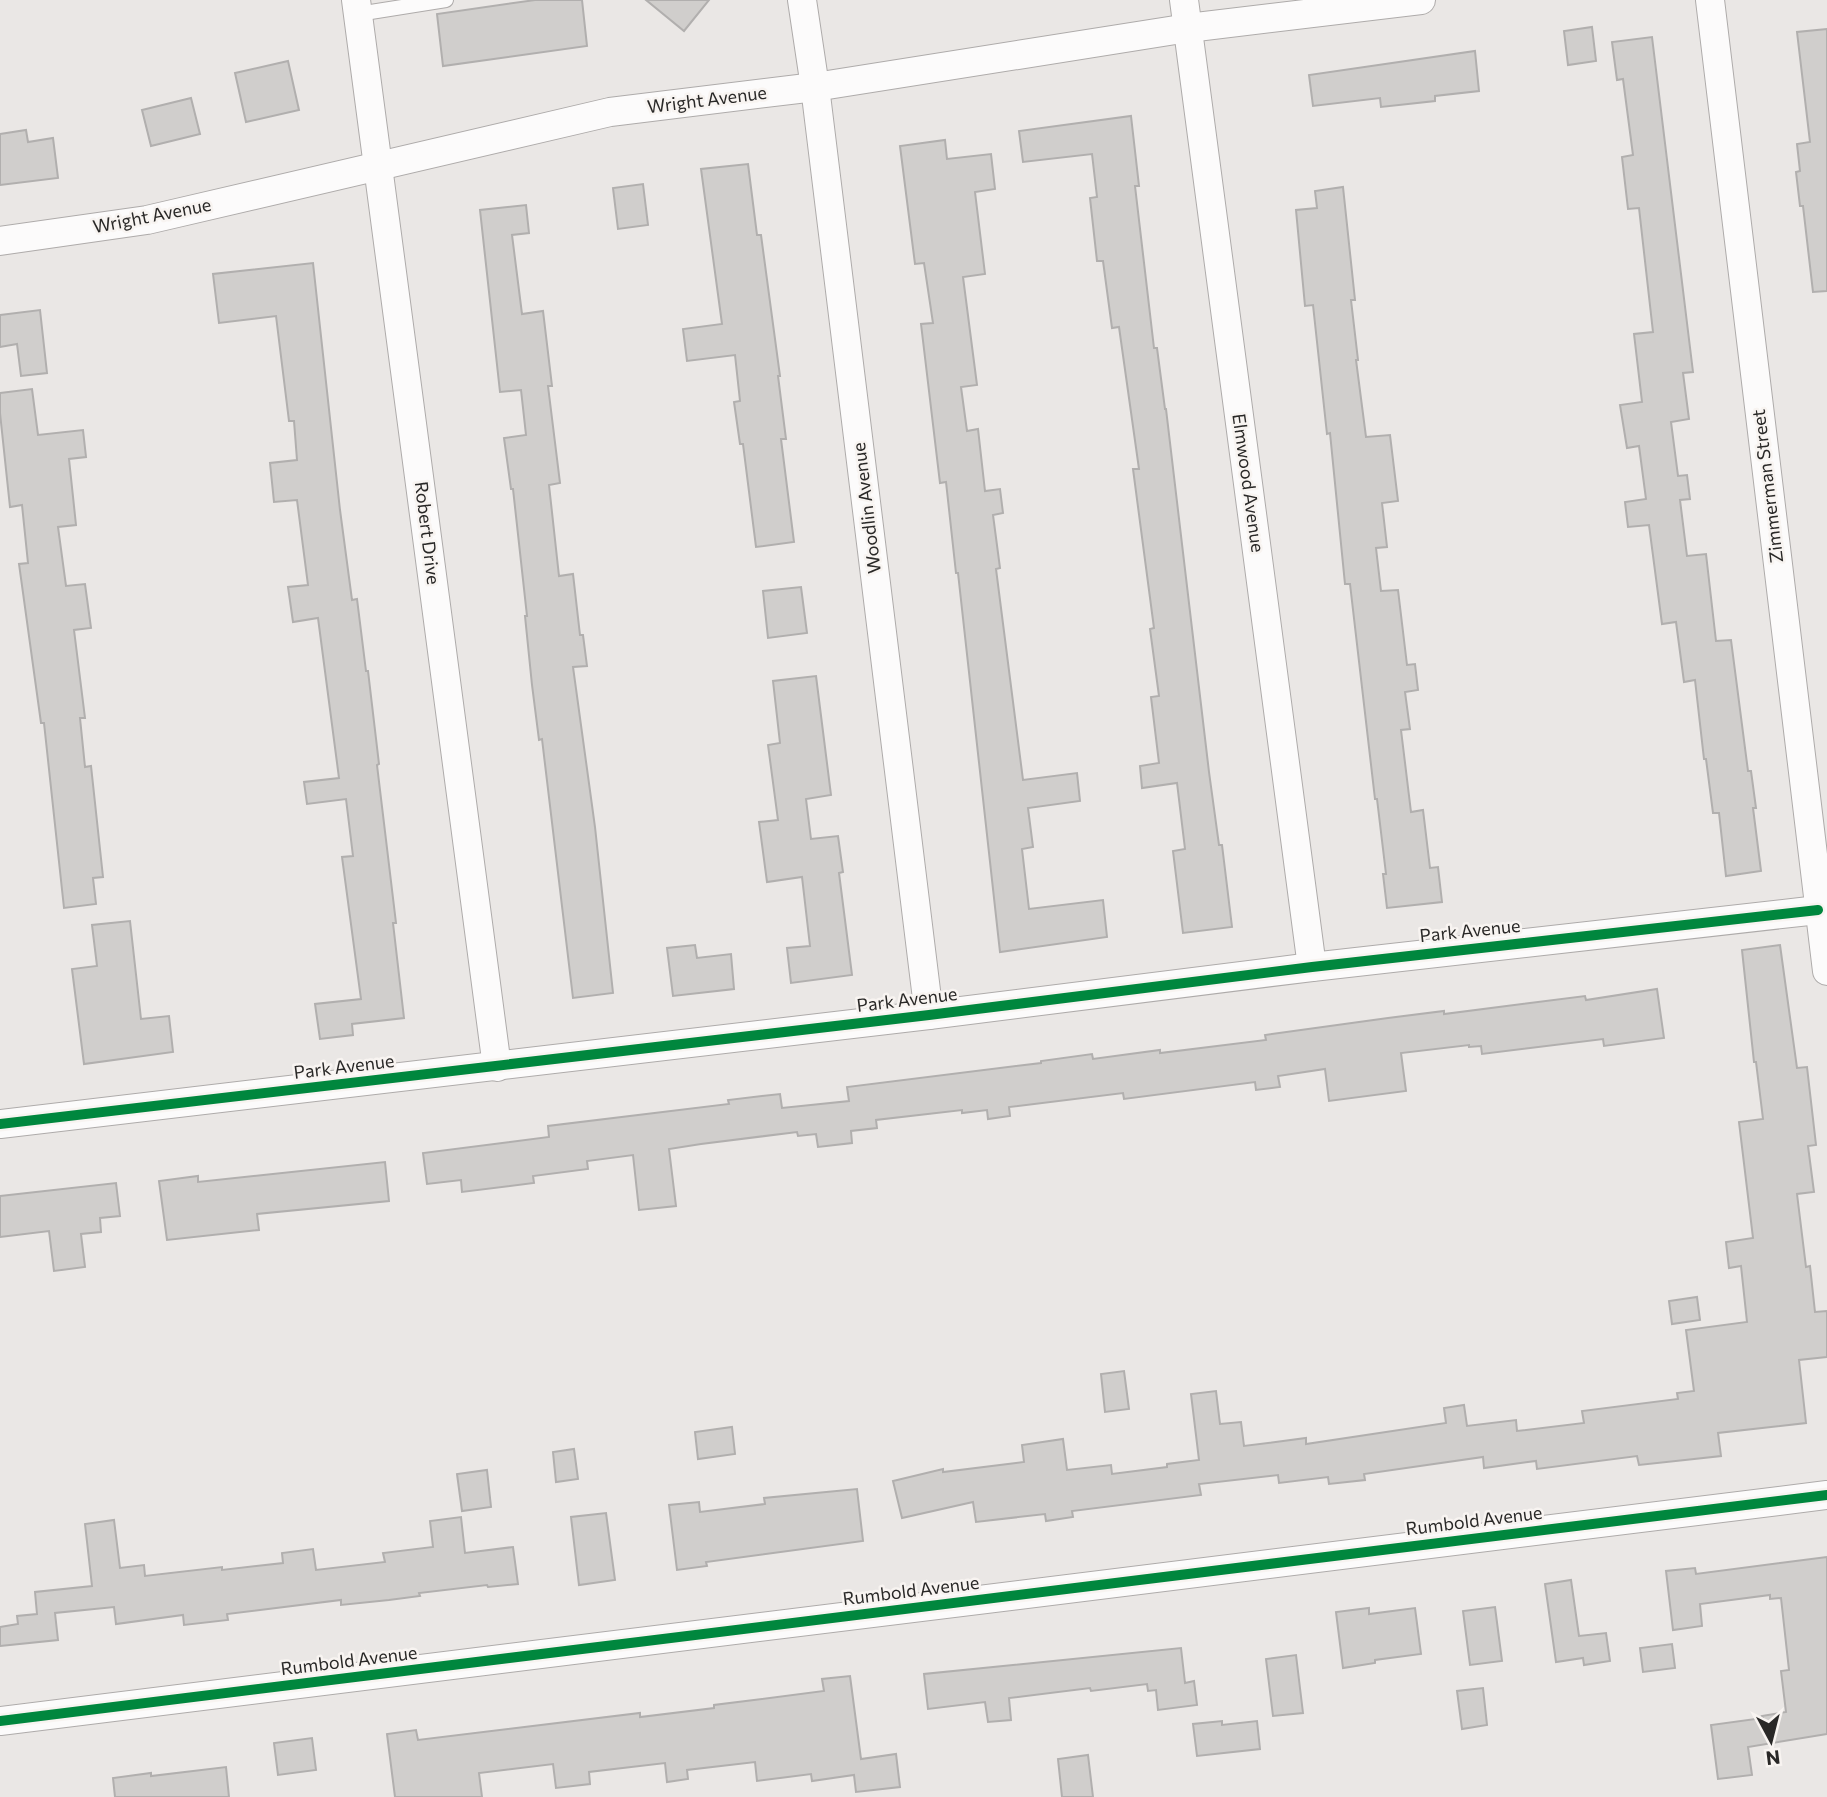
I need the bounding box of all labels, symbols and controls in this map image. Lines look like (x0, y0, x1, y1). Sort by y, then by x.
street label: Wright Avenue (646, 81, 768, 117)
street label: Wright Avenue (91, 193, 213, 237)
street label: Zimmerman Street (1747, 408, 1787, 564)
street label: Elmwood Avenue (1228, 412, 1270, 554)
street label: Woodlin Avenue (847, 441, 885, 575)
street label: Robert Drive (411, 480, 445, 586)
street label: Park Avenue (1418, 914, 1521, 946)
street label: Park Avenue (855, 982, 958, 1016)
street label: Park Avenue (292, 1049, 395, 1083)
street label: Rumbold Avenue (1404, 1501, 1543, 1539)
street label: Rumbold Avenue (841, 1571, 980, 1609)
street label: Rumbold Avenue (279, 1641, 418, 1679)
north arrow (1736, 1706, 1806, 1776)
text: N (1765, 1746, 1782, 1771)

